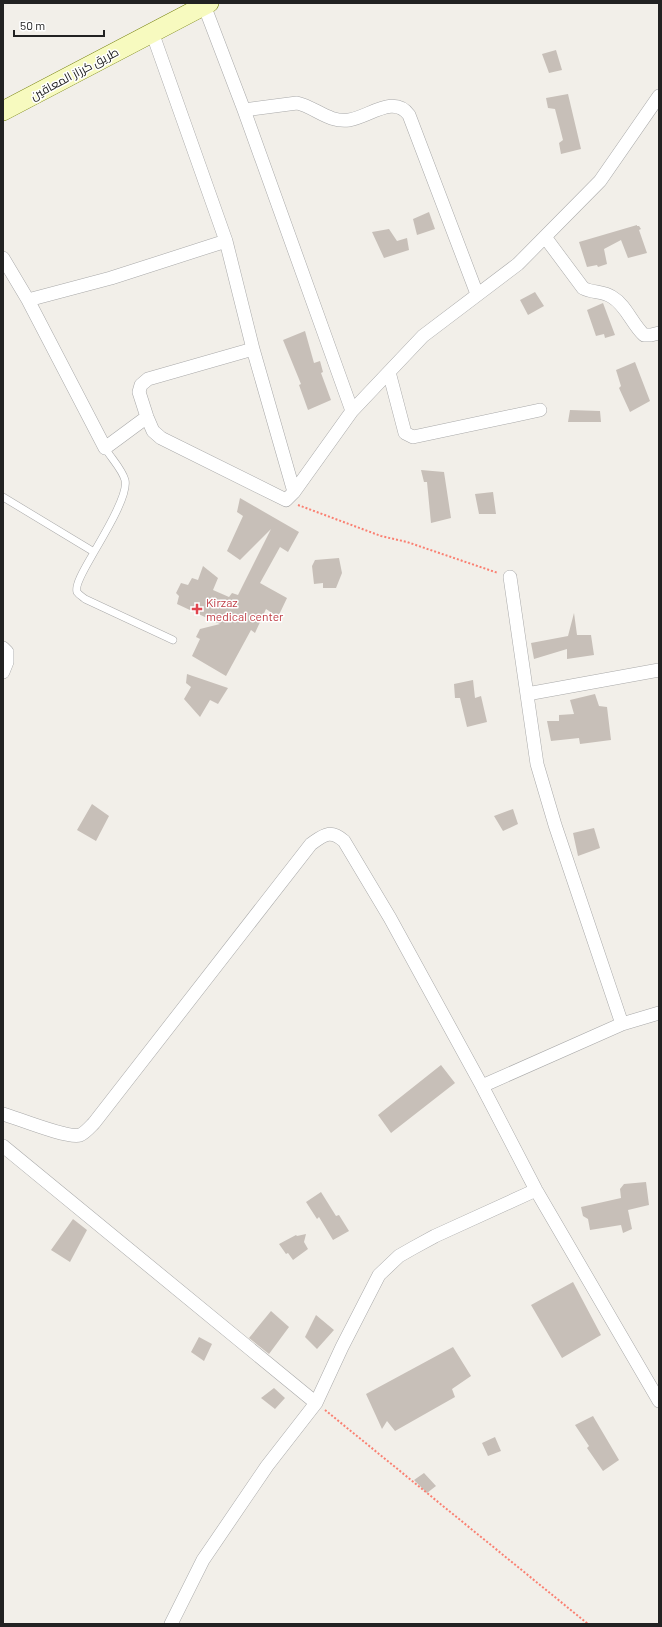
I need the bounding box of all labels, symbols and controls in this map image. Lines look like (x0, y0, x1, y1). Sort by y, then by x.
scale bar (14, 12, 104, 38)
text: 50 m (20, 18, 45, 32)
street label: طريق كرزاز المعاقين (28, 44, 121, 103)
place label: Kirzaz medical center (206, 595, 284, 623)
marker: Kirzaz medical center (191, 603, 203, 615)

